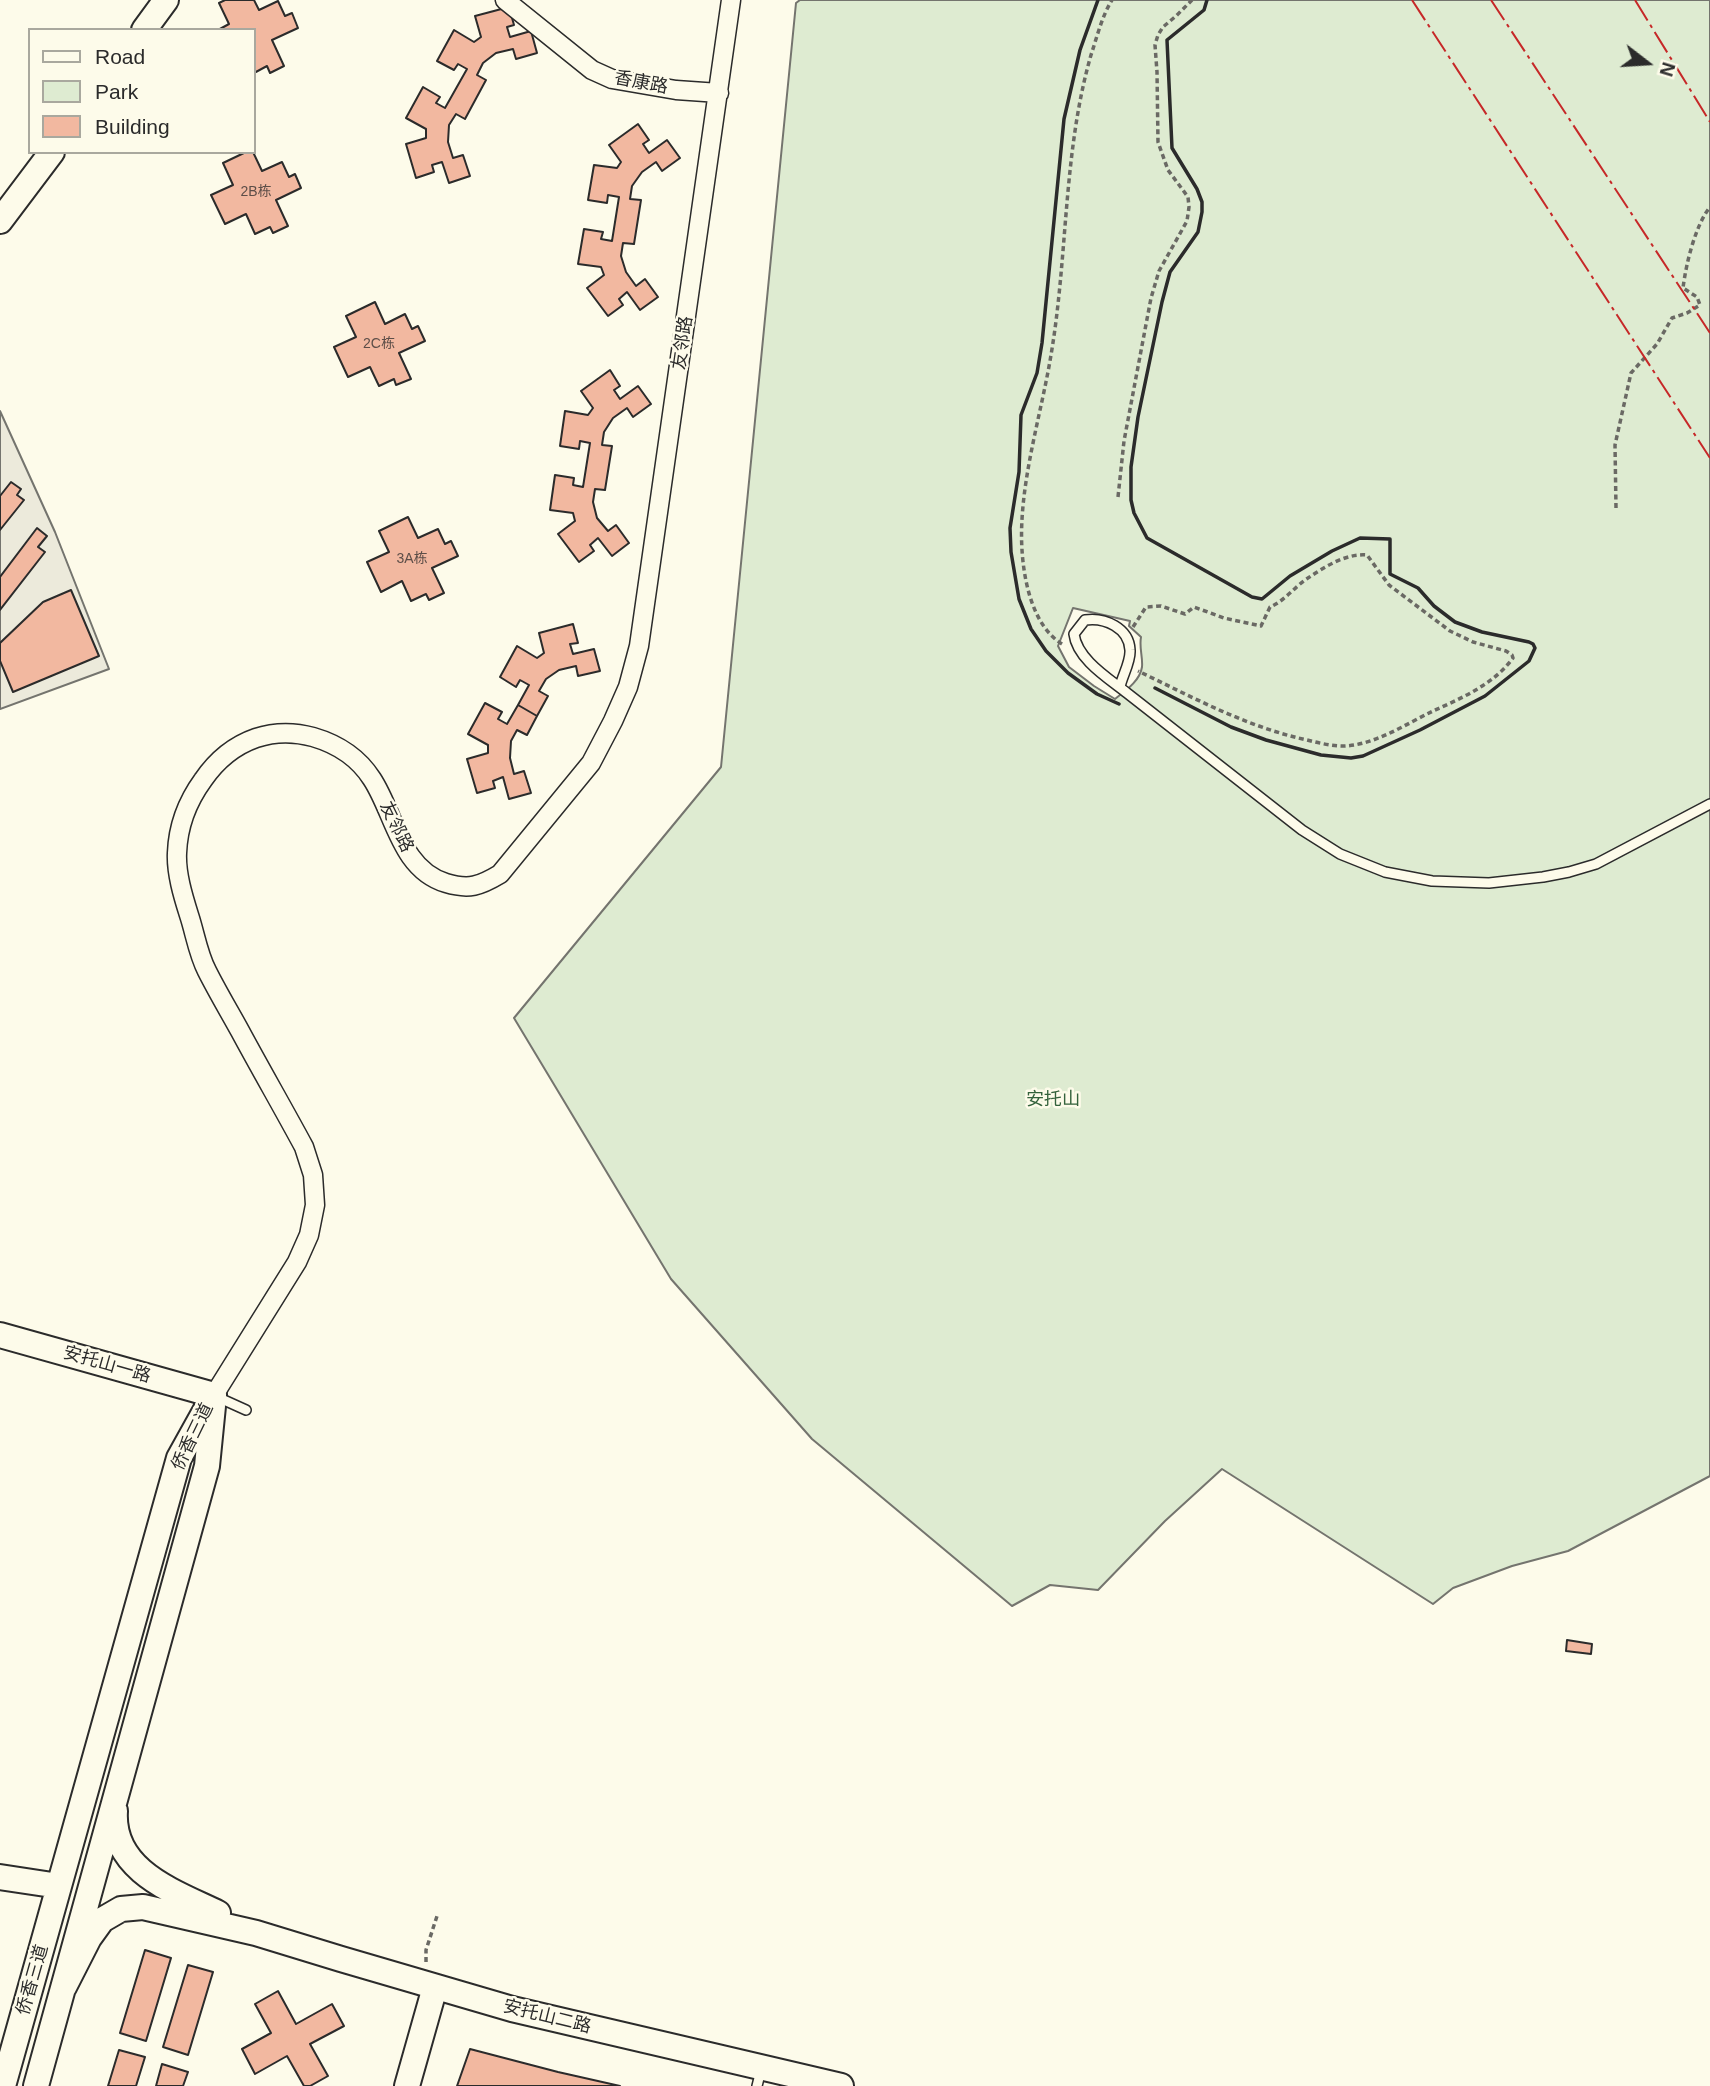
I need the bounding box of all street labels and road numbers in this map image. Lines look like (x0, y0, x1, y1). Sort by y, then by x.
street label: 香康路 (612, 67, 670, 99)
street label: 友邻路 (669, 315, 697, 371)
street label: 友邻路 (374, 798, 418, 856)
street label: 安托山一路 (61, 1342, 153, 1388)
street label: 侨香三道 (168, 1400, 218, 1474)
street label: 侨香三道 (13, 1942, 53, 2018)
street label: 安托山二路 (501, 1996, 593, 2038)

